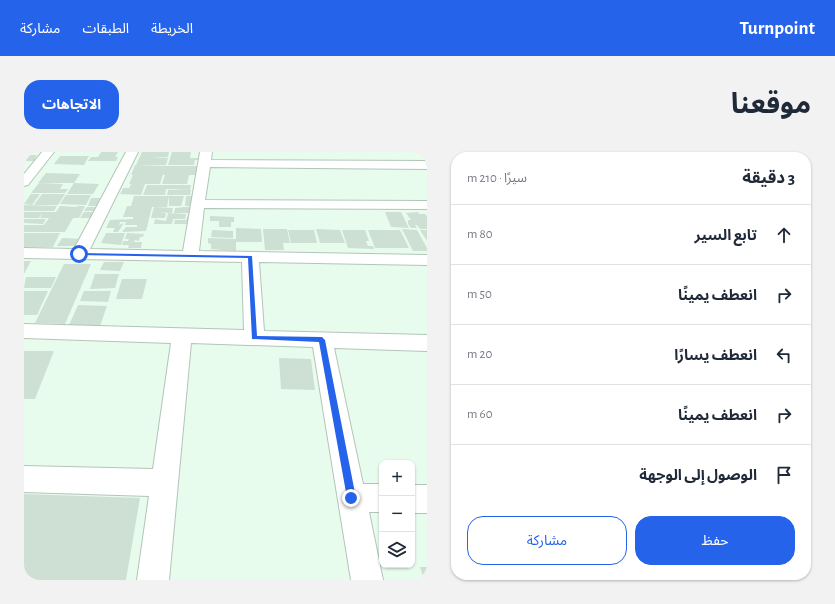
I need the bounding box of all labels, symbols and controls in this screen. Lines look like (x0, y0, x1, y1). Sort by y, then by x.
text: Turnpoint (740, 19, 815, 38)
text: مشاركة (20, 22, 60, 36)
text: الطبقات (82, 22, 129, 36)
text: الخريطة (151, 22, 193, 36)
button: الاتجاهات (24, 80, 119, 129)
text: موقعنا (731, 91, 811, 119)
text: 3 دقيقة (742, 169, 795, 186)
text: سيرًا · 210 m (467, 172, 527, 185)
icon: ahead (773, 224, 795, 246)
text: 80 m (467, 228, 493, 241)
text: تابع السير (695, 228, 757, 243)
route start (70, 245, 88, 263)
icon: right (773, 284, 795, 306)
text: 50 m (467, 288, 492, 301)
text: انعطف يمينًا (678, 288, 757, 303)
icon: left (773, 344, 795, 366)
text: 20 m (467, 348, 492, 361)
text: انعطف يسارًا (674, 348, 757, 363)
icon: right (773, 404, 795, 426)
text: 60 m (467, 408, 493, 421)
text: انعطف يمينًا (678, 408, 757, 423)
map controls (379, 460, 415, 568)
button: + (379, 460, 415, 496)
icon: arrive (773, 464, 795, 486)
text: الوصول إلى الوجهة (639, 468, 757, 483)
route end (342, 489, 360, 507)
button: − (379, 496, 415, 532)
button: مشاركة (467, 516, 627, 565)
button: حفظ (635, 516, 795, 565)
button: layers (379, 532, 415, 568)

